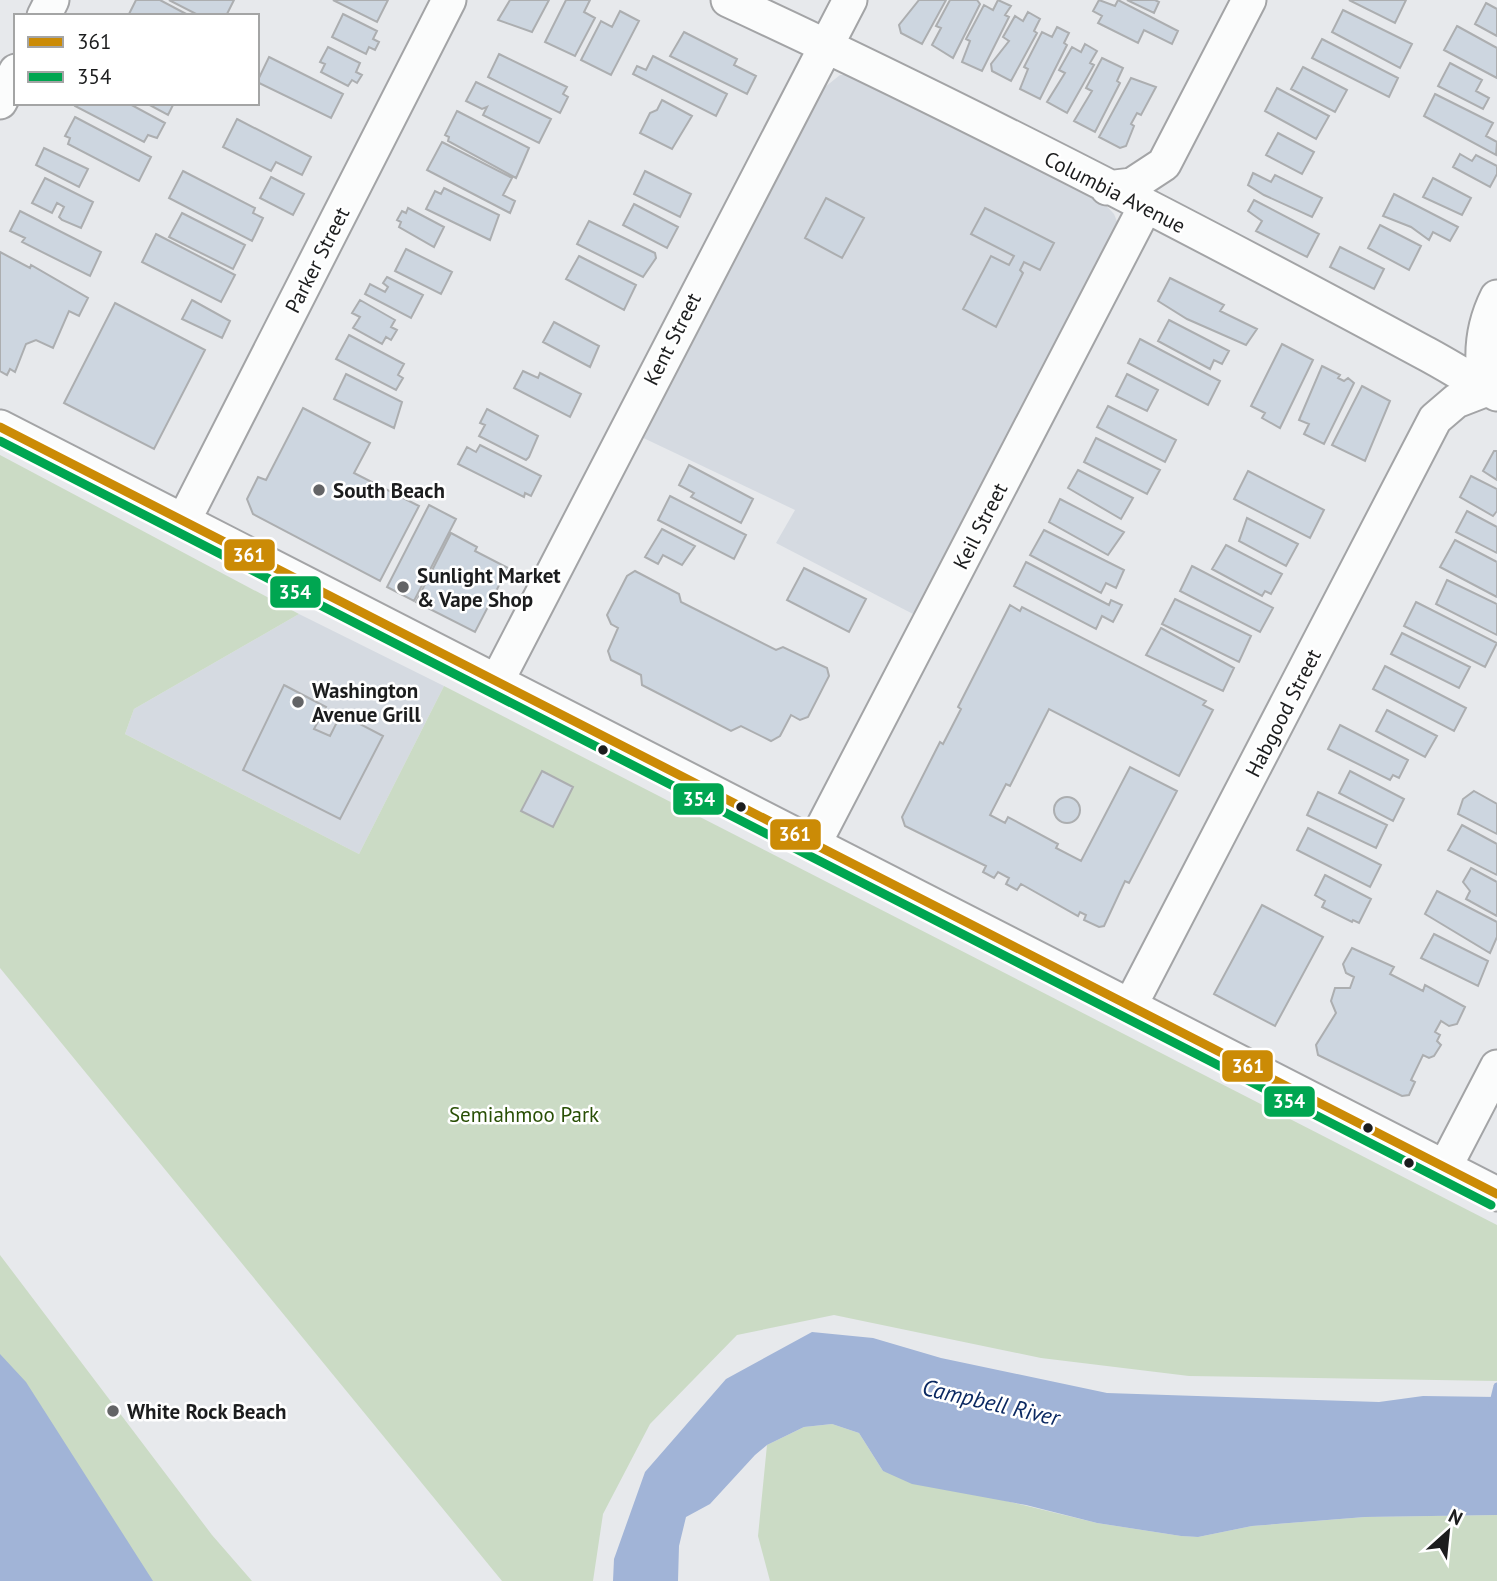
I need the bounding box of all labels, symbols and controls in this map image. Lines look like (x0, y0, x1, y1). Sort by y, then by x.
legend (14, 14, 259, 105)
text: 361 (77, 28, 111, 55)
text: 354 (77, 63, 111, 90)
street label: Columbia Avenue (1040, 145, 1190, 239)
street label: Parker Street (279, 202, 355, 318)
street label: Kent Street (637, 288, 707, 390)
place label: South Beach (333, 477, 445, 504)
street label: Keil Street (947, 478, 1013, 574)
marker: South Beach (311, 482, 327, 498)
line badge: 361 (223, 538, 276, 572)
text: 361 (233, 543, 265, 567)
place label: Sunlight Market & Vape Shop (417, 562, 561, 613)
line badge: 354 (269, 575, 322, 609)
marker: Sunlight Market & Vape Shop (395, 579, 411, 595)
text: 354 (279, 580, 311, 604)
street label: Habgood Street (1239, 644, 1327, 782)
place label: Washington Avenue Grill (312, 677, 422, 728)
marker: Washington Avenue Grill (290, 694, 306, 710)
unlabelled marker (596, 743, 610, 757)
line badge: 354 (672, 782, 725, 816)
text: 354 (683, 787, 715, 811)
unlabelled marker (734, 800, 748, 814)
line badge: 361 (769, 818, 822, 851)
text: 361 (779, 822, 811, 846)
line badge: 361 (1221, 1049, 1274, 1083)
text: 361 (1232, 1054, 1264, 1078)
line badge: 354 (1263, 1085, 1316, 1118)
text: 354 (1273, 1089, 1305, 1113)
park label: Semiahmoo Park (449, 1101, 599, 1128)
unlabelled marker (1361, 1121, 1375, 1135)
unlabelled marker (1402, 1156, 1416, 1170)
water label: Campbell River (920, 1372, 1064, 1432)
place label: White Rock Beach (127, 1398, 286, 1425)
marker: White Rock Beach (105, 1403, 121, 1419)
north arrow (1413, 1497, 1483, 1567)
text: N (1445, 1503, 1467, 1530)

